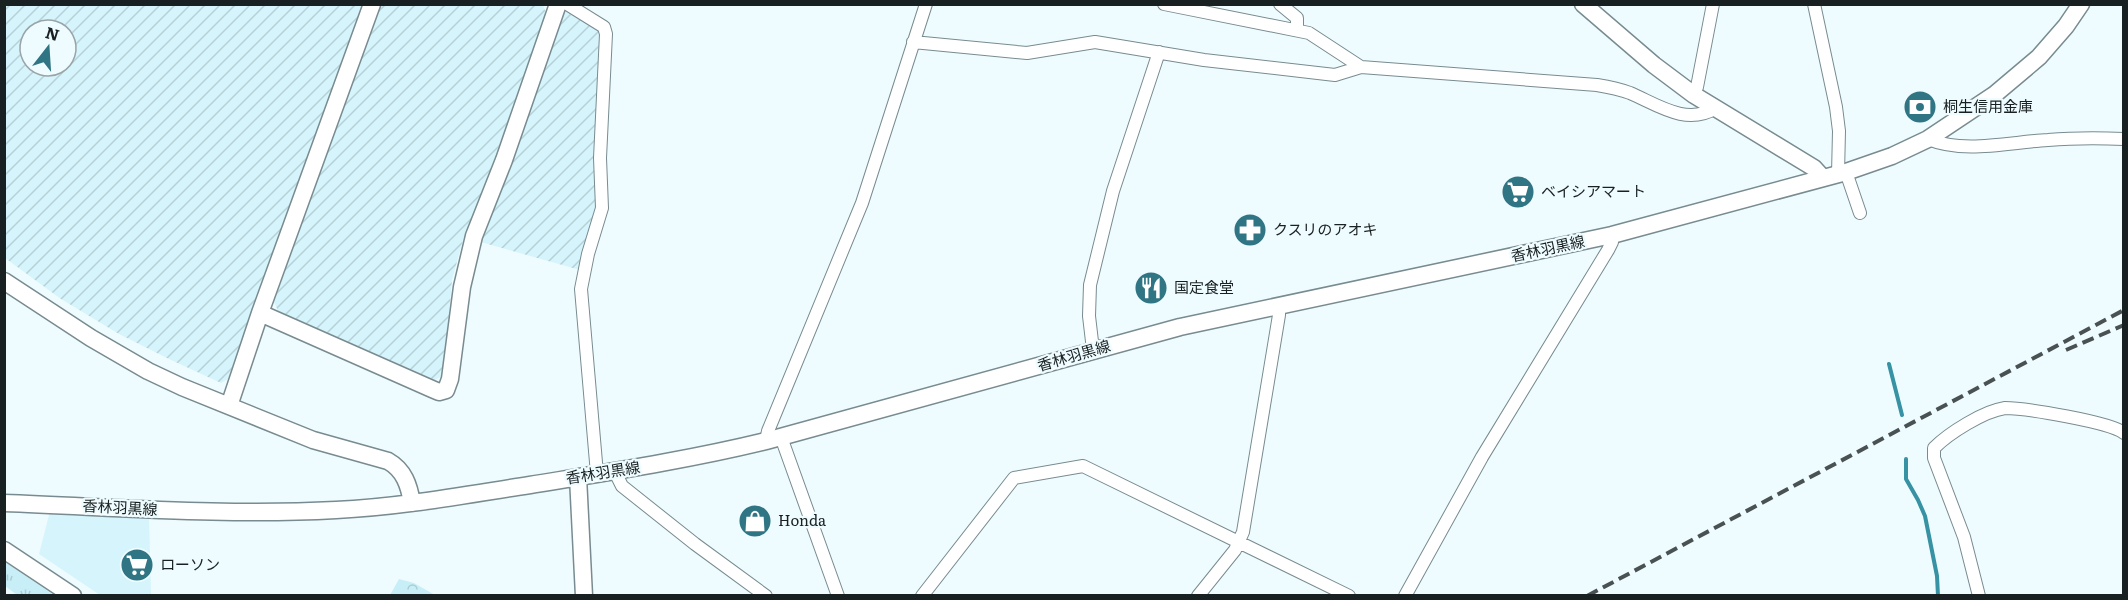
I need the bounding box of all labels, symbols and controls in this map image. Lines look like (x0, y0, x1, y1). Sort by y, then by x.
north arrow (18, 18, 78, 78)
text: N (43, 19, 63, 46)
bank icon: 桐生信用金庫 (1902, 89, 1938, 125)
place label: 桐生信用金庫 (1943, 94, 2033, 117)
supermarket icon: ベイシアマート (1500, 174, 1536, 210)
place label: ベイシアマート (1541, 179, 1646, 202)
pharmacy icon: クスリのアオキ (1232, 212, 1268, 248)
place label: クスリのアオキ (1273, 217, 1378, 240)
street label: 香林羽黒線 (1509, 228, 1587, 267)
restaurant icon: 国定食堂 (1133, 270, 1169, 306)
place label: 国定食堂 (1174, 275, 1234, 298)
street label: 香林羽黒線 (1034, 333, 1113, 376)
street label: 香林羽黒線 (564, 454, 642, 489)
street label: 香林羽黒線 (82, 493, 158, 520)
shop icon: Honda (737, 503, 773, 539)
place label: Honda (778, 508, 827, 531)
supermarket icon: ローソン (119, 547, 155, 583)
place label: ローソン (160, 552, 220, 575)

